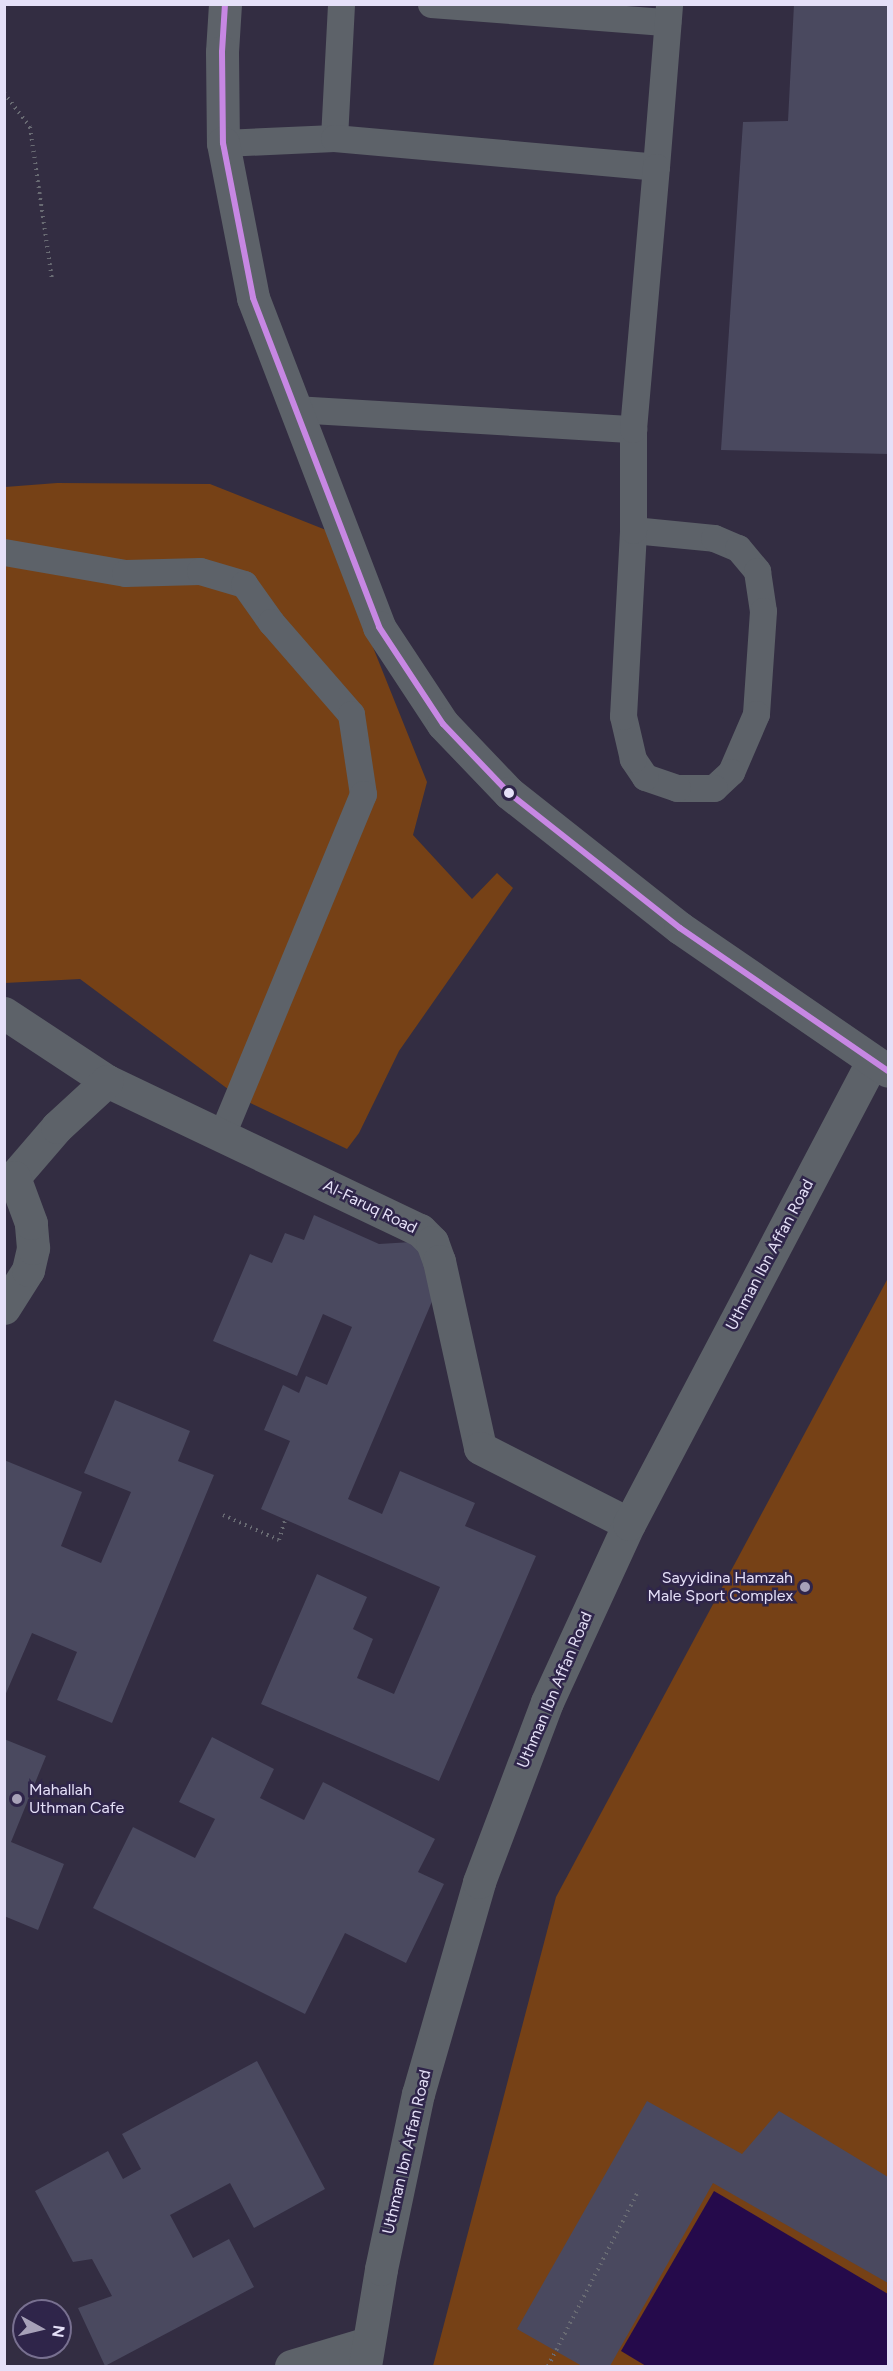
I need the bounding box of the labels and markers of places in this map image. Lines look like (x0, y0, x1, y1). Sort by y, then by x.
unlabelled marker (503, 787, 515, 799)
place label: Sayyidina Hamzah Male Sport Complex (647, 1568, 793, 1606)
marker: Sayyidina Hamzah Male Sport Complex (798, 1580, 812, 1594)
place label: Mahallah Uthman Cafe (29, 1780, 124, 1818)
marker: Mahallah Uthman Cafe (10, 1792, 24, 1806)

